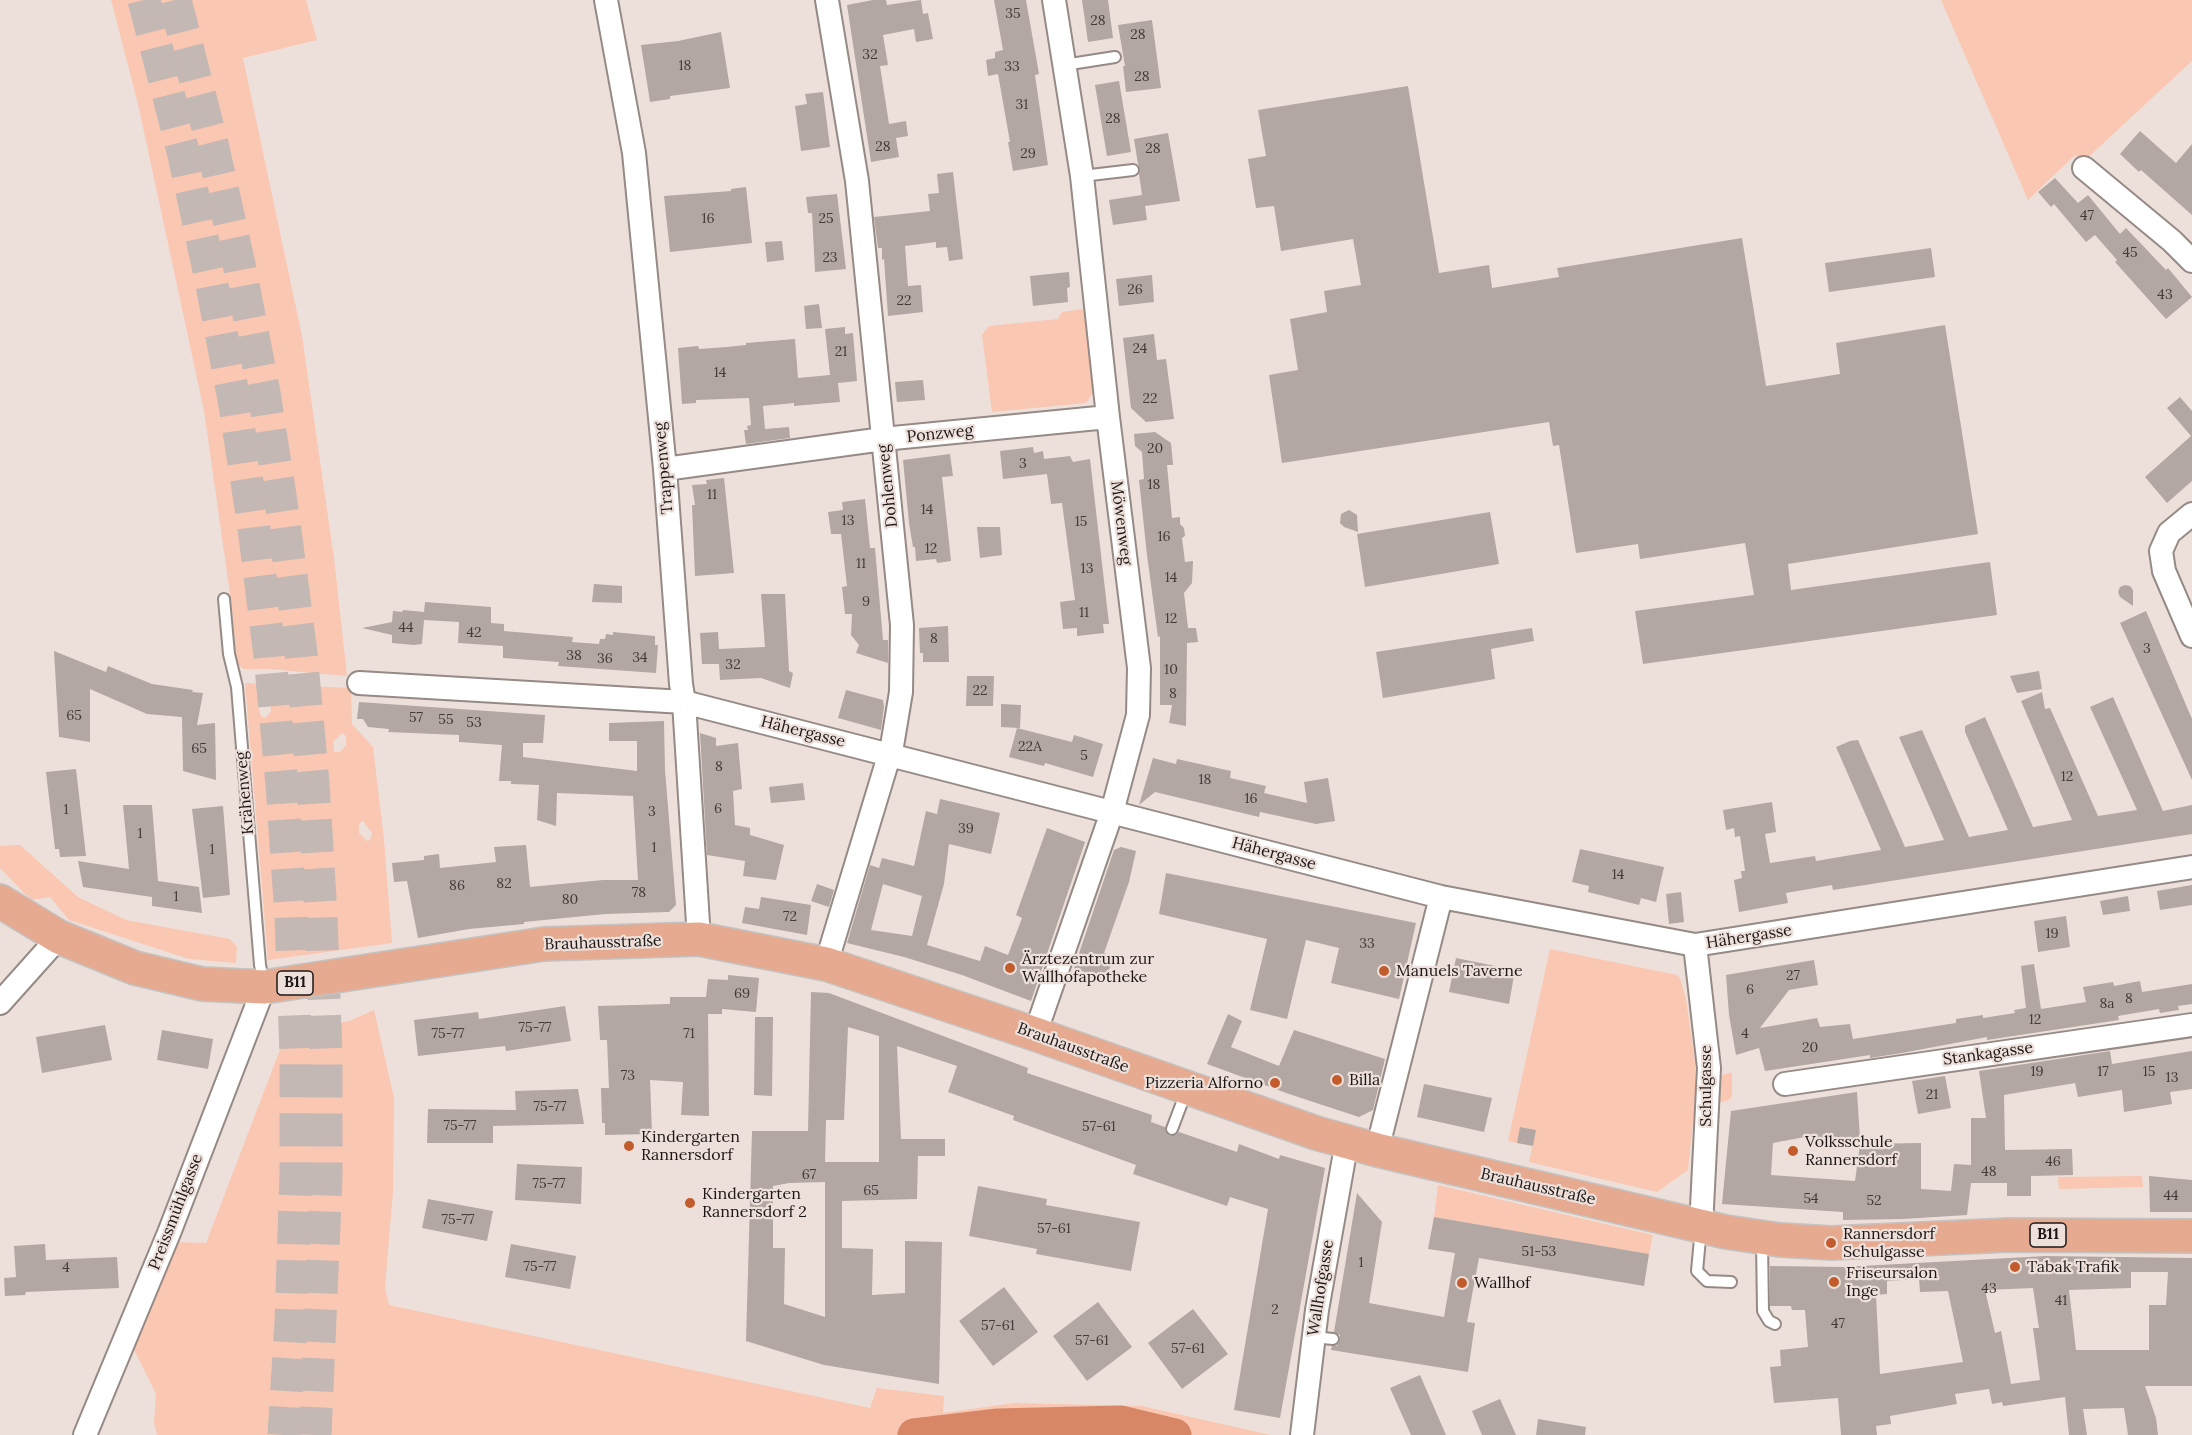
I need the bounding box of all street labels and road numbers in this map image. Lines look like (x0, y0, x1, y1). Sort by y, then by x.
street label: Trappenweg (650, 421, 678, 515)
street label: Ponzweg (906, 421, 974, 447)
street label: Dohlenweg (874, 443, 902, 529)
street label: Möwenweg (1106, 480, 1136, 566)
street label: Hähergasse (759, 712, 847, 752)
street label: Krähenweg (232, 750, 258, 836)
street label: Hähergasse (1230, 834, 1318, 874)
street label: Hähergasse (1705, 921, 1793, 953)
street label: Brauhausstraße (544, 931, 662, 955)
road number: B11 (277, 971, 313, 995)
street label: Brauhausstraße (1015, 1019, 1131, 1077)
street label: Stankagasse (1942, 1038, 2034, 1070)
street label: Schulgasse (1696, 1045, 1716, 1127)
street label: Preissmühlgasse (145, 1151, 207, 1273)
street label: Brauhausstraße (1479, 1164, 1597, 1210)
road number: B11 (2030, 1223, 2066, 1247)
street label: Wallhofgasse (1304, 1239, 1338, 1337)

